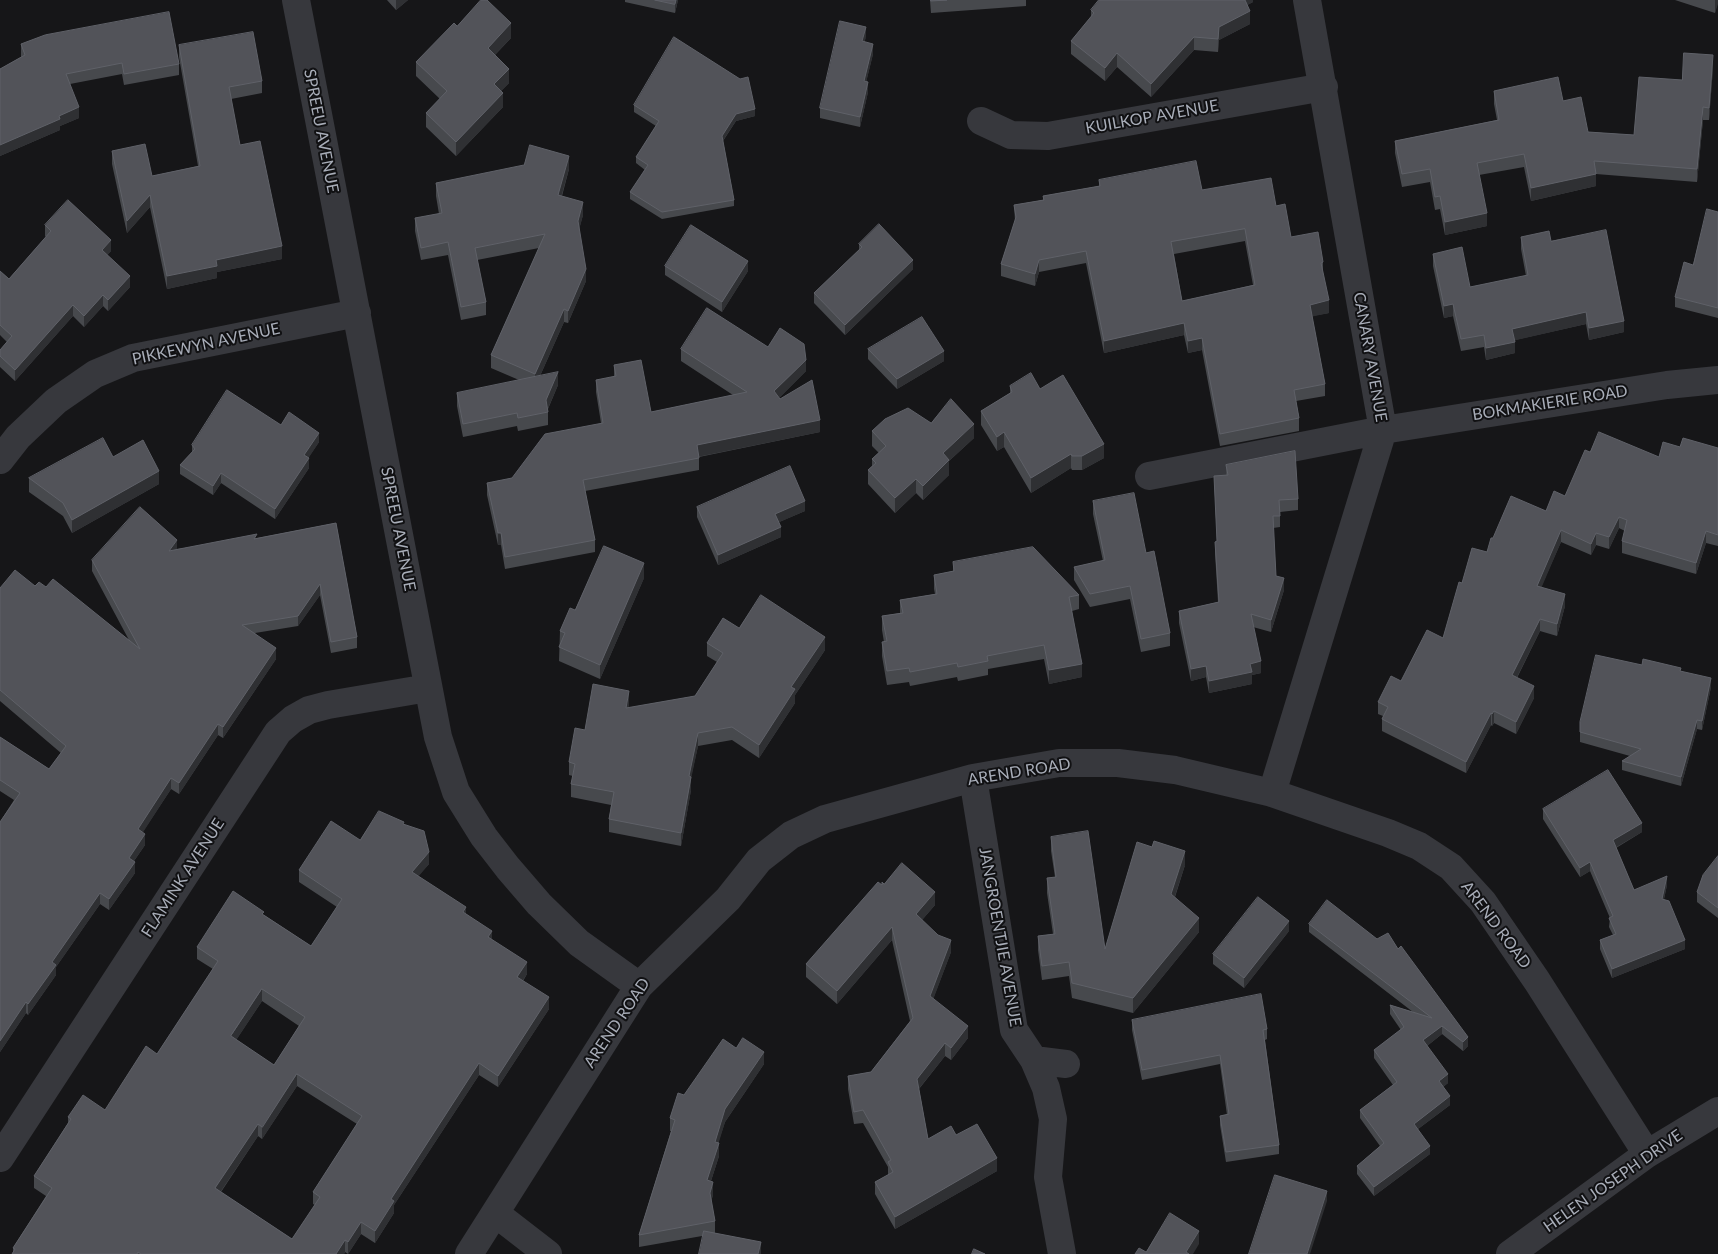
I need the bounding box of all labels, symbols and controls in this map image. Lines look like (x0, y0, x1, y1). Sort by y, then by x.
street label: SPREEU AVENUE (300, 67, 342, 195)
street label: KUILKOP AVENUE (1084, 96, 1220, 138)
street label: CANARY AVENUE (1349, 291, 1391, 423)
street label: PIKKEWYN AVENUE (130, 319, 282, 369)
street label: BOKMAKIERIE ROAD (1471, 381, 1629, 425)
street label: SPREEU AVENUE (377, 465, 419, 593)
street label: AREND ROAD (966, 754, 1072, 790)
street label: FLAMINK AVENUE (137, 815, 229, 941)
street label: JANGROENTJIE AVENUE (975, 846, 1025, 1028)
street label: AREND ROAD (1457, 878, 1535, 972)
street label: AREND ROAD (580, 975, 654, 1071)
street label: HELEN JOSEPH DRIVE (1540, 1126, 1686, 1236)

